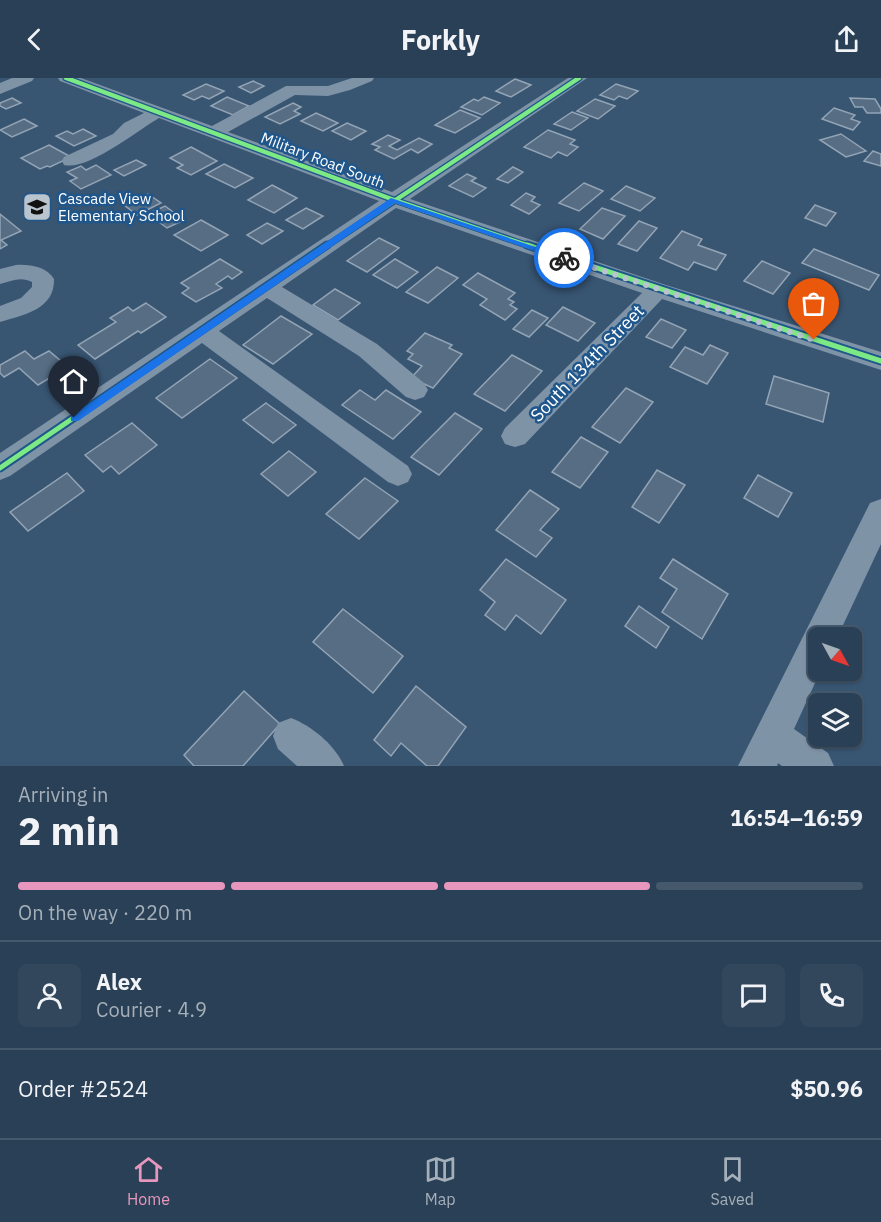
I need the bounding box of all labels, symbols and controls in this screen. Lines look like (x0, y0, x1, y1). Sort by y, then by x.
text: Forkly (401, 22, 480, 57)
icon: back (18, 23, 51, 56)
icon: share (830, 23, 863, 56)
street label: Military Road South (258, 128, 388, 192)
place label: Cascade View Elementary School (58, 189, 185, 225)
school or university icon: Cascade View Elementary School (21, 191, 53, 223)
courier (534, 228, 594, 288)
icon: bike (548, 242, 581, 275)
pin (788, 278, 839, 340)
icon: bag (797, 287, 830, 320)
street label: South 134th Street (525, 300, 649, 426)
pin (48, 356, 99, 418)
icon: home (57, 365, 90, 398)
north arrow (808, 627, 862, 681)
map controls (808, 627, 862, 747)
button: layers (808, 693, 862, 747)
text: Arriving in (18, 781, 108, 808)
text: 16:54–16:59 (730, 803, 863, 832)
text: 2 min (18, 805, 120, 856)
text: On the way · 220 m (18, 899, 192, 926)
button: person (18, 964, 81, 1027)
button: chat (722, 964, 785, 1027)
button: phone (800, 964, 863, 1027)
text: Alex (96, 967, 142, 996)
text: Courier · 4.9 (96, 996, 207, 1023)
text: Order #2524 (18, 1074, 148, 1103)
text: $50.96 (790, 1074, 863, 1103)
tab: Home (127, 1153, 170, 1209)
tab: Map (424, 1153, 457, 1209)
tab: Saved (711, 1153, 754, 1209)

